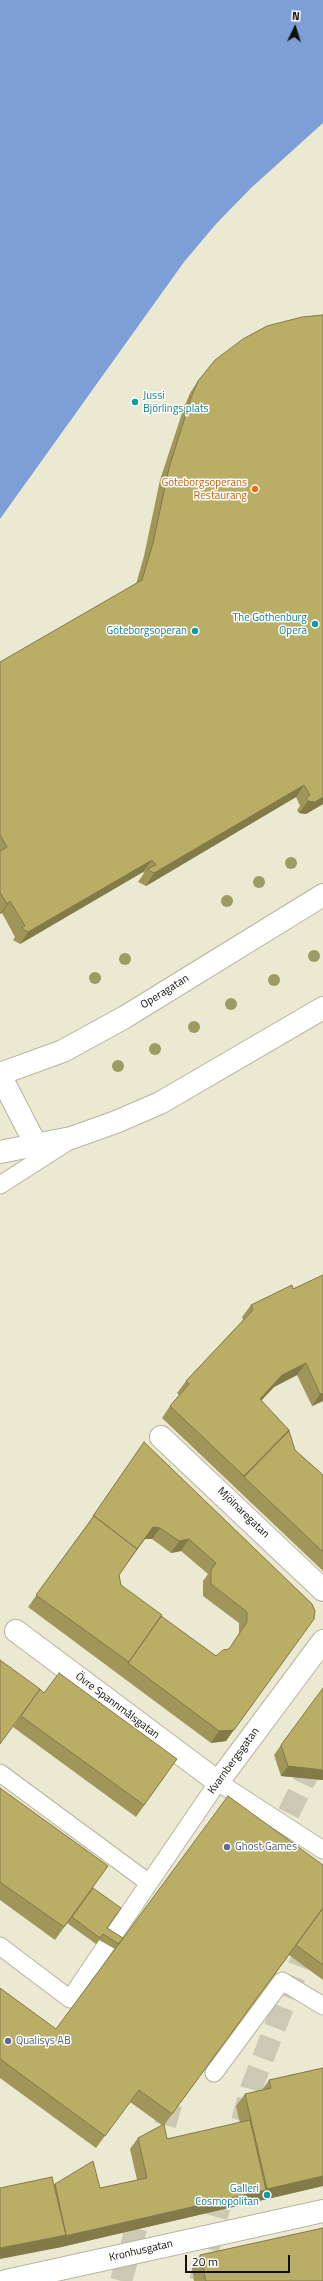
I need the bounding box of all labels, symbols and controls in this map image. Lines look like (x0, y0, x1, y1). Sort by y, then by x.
north arrow (275, 8, 315, 48)
text: N (291, 8, 300, 24)
place label: Jussi Björlings plats (143, 389, 209, 415)
marker: Jussi Björlings plats (130, 397, 140, 407)
place label: Göteborgsoperans Restaurang (161, 476, 247, 502)
marker: Göteborgsoperans Restaurang (250, 484, 260, 494)
place label: The Gothenburg Opera (233, 611, 307, 637)
marker: The Gothenburg Opera (310, 619, 320, 629)
place label: Göteborgsoperan (107, 624, 187, 638)
marker: Göteborgsoperan (190, 626, 200, 636)
street label: Operagatan (138, 972, 192, 1012)
street label: Mjölnaregatan (214, 1485, 272, 1541)
street label: Övre Spannmålsgatan (72, 1670, 162, 1742)
street label: Kvarnbergsgatan (206, 1725, 262, 1797)
place label: Ghost Games (235, 1840, 297, 1854)
marker: Ghost Games (222, 1842, 232, 1852)
place label: Qualisys AB (16, 2034, 71, 2048)
marker: Qualisys AB (3, 2036, 13, 2046)
place label: Galleri Cosmopolitan (195, 2182, 259, 2208)
marker: Galleri Cosmopolitan (262, 2190, 272, 2200)
street label: Kronhusgatan (108, 2237, 174, 2265)
scale bar (187, 2247, 292, 2273)
text: 20 m (192, 2252, 218, 2271)

